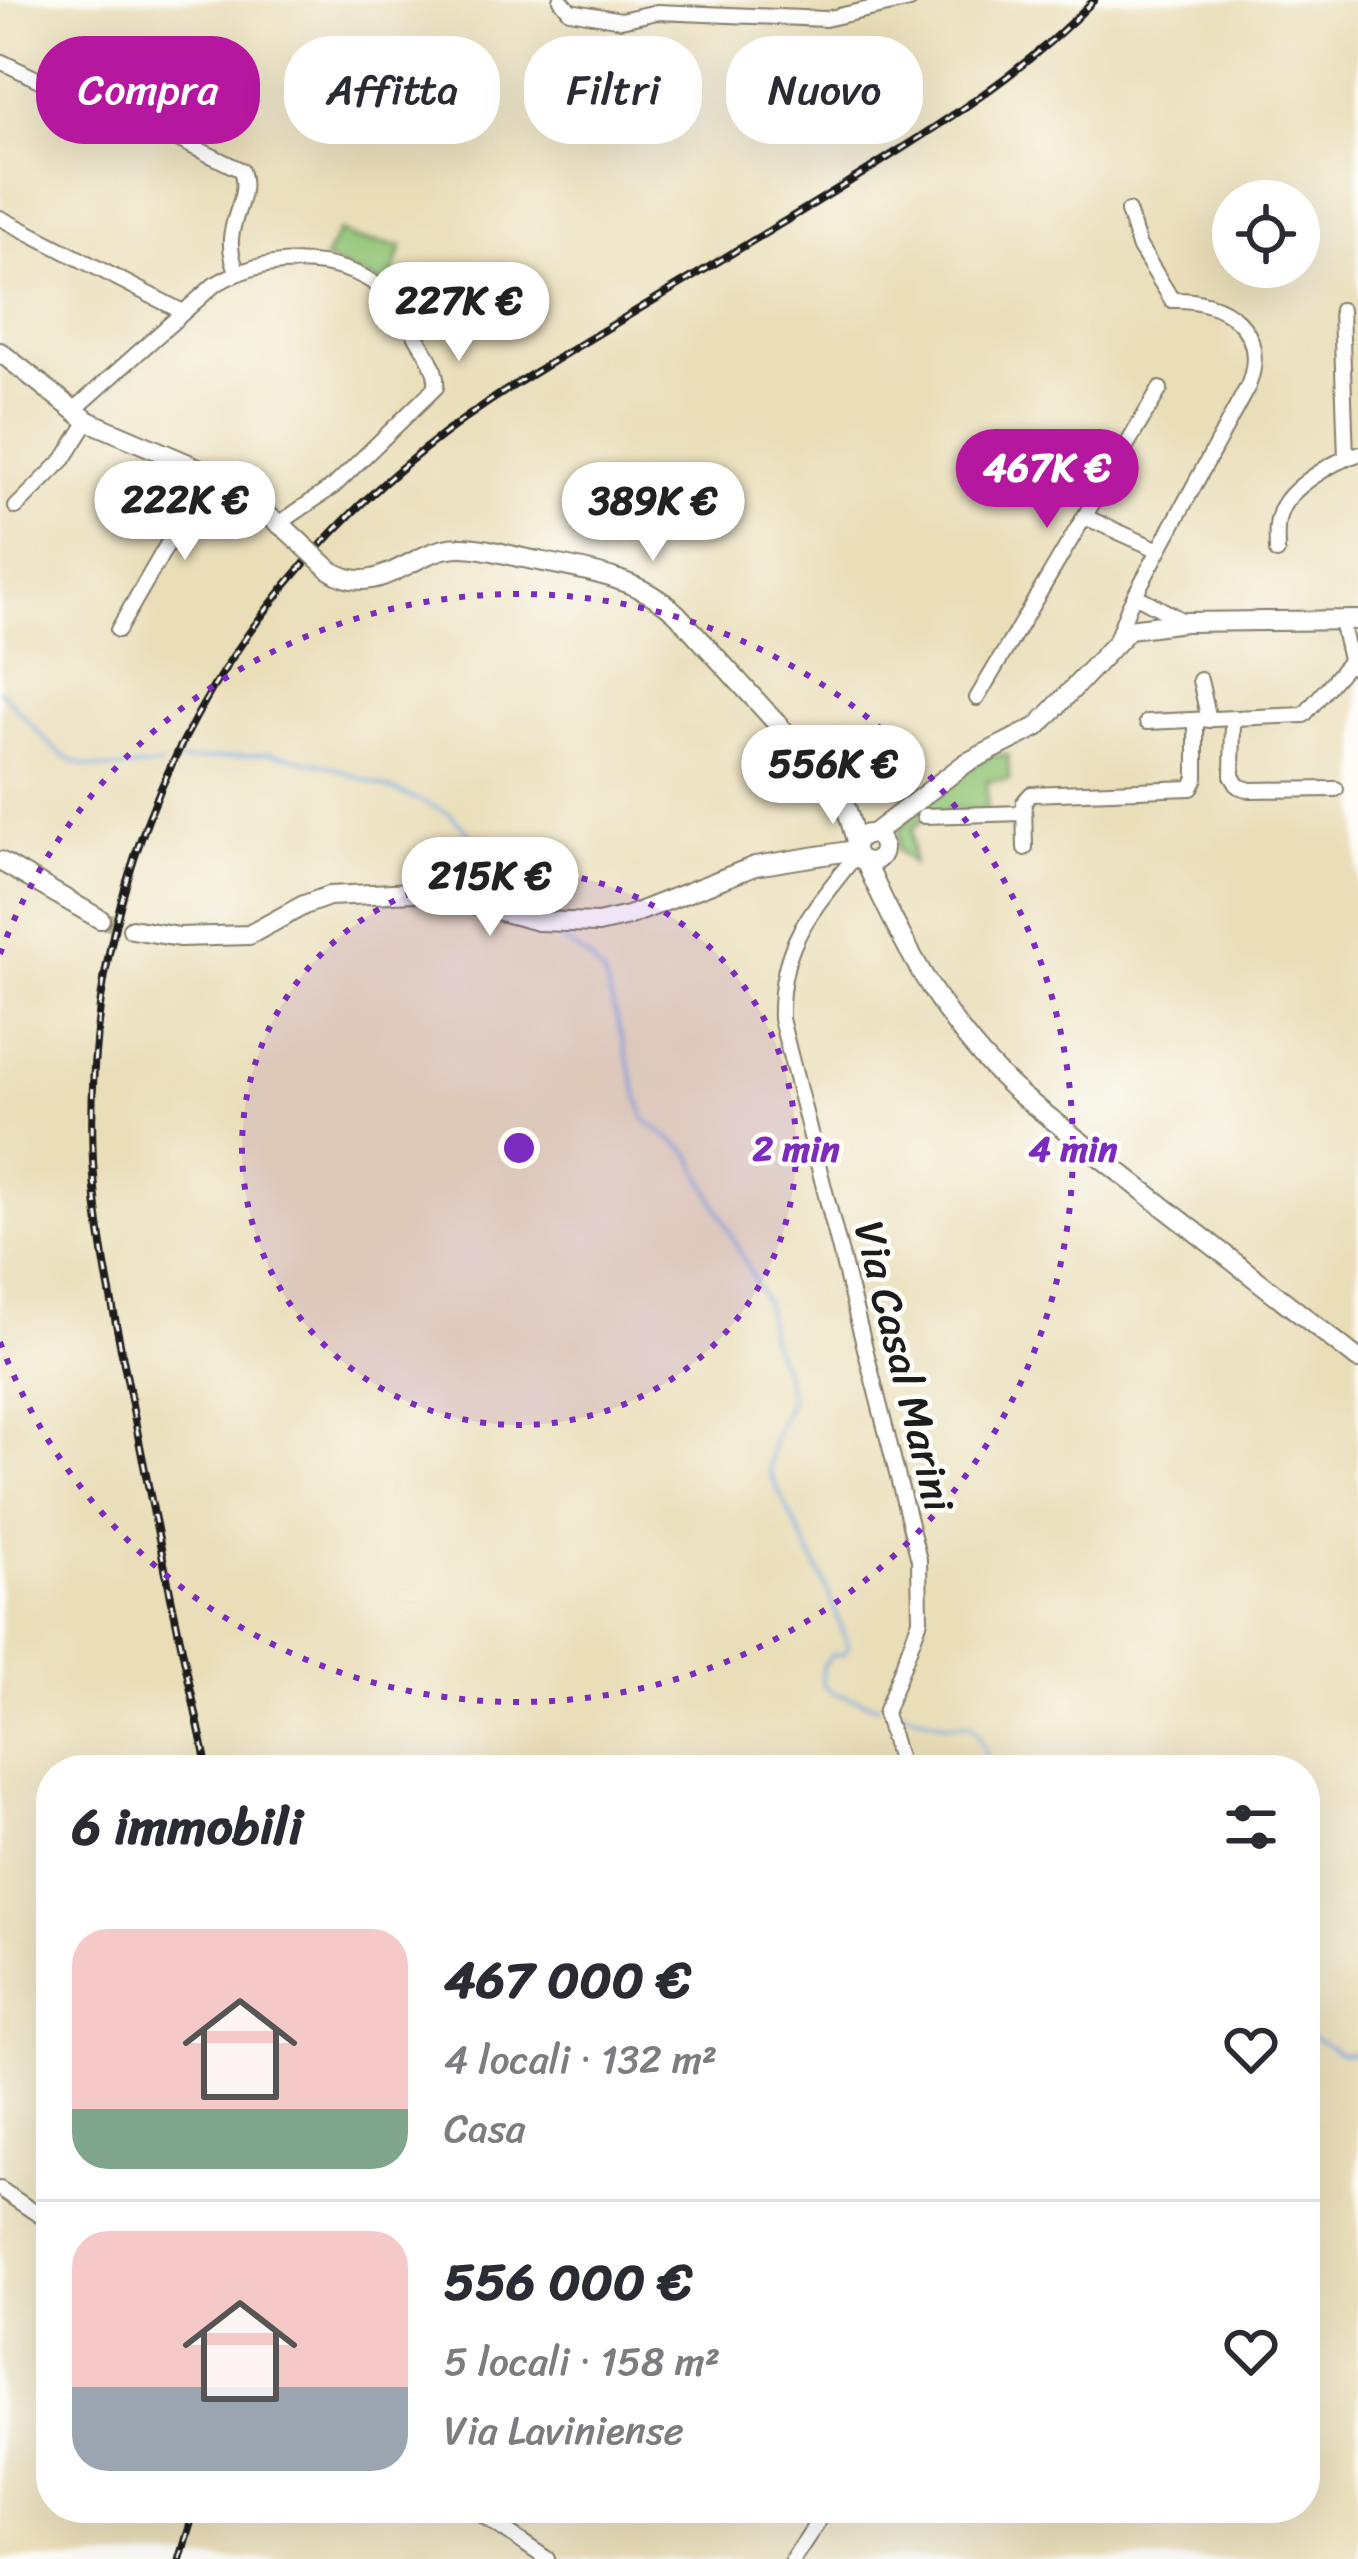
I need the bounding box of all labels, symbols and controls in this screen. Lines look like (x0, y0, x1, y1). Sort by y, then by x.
chip: Compra (36, 36, 260, 144)
chip: Affitta (284, 36, 500, 144)
chip: Filtri (524, 36, 702, 144)
chip: Nuovo (726, 36, 923, 144)
map controls (1212, 180, 1320, 288)
button: locate (1212, 180, 1320, 288)
pin: 227K € (361, 262, 557, 364)
text: 227K € (395, 266, 523, 335)
pin: 467K € (949, 429, 1145, 531)
text: 467K € (983, 433, 1111, 502)
pin: 222K € (87, 461, 283, 563)
pin: 389K € (555, 462, 751, 564)
text: 222K € (121, 465, 249, 534)
text: 389K € (589, 466, 717, 535)
pin: 556K € (735, 725, 931, 827)
text: 556K € (768, 729, 898, 798)
pin: 215K € (392, 837, 588, 939)
text: 215K € (429, 841, 551, 910)
text: 2 min (752, 1117, 840, 1181)
text: 4 min (1029, 1117, 1118, 1181)
centre of rings (498, 1127, 540, 1169)
street label: Via Casal Marini (832, 1213, 976, 1521)
text: 6 immobili (72, 1782, 302, 1872)
icon: filters (1218, 1794, 1284, 1860)
text: 467 000 € (444, 1935, 691, 2025)
icon: home (168, 1977, 312, 2121)
icon: heart (1218, 2016, 1284, 2082)
text: 4 locali · 132 m² (444, 2025, 717, 2094)
text: Casa (444, 2094, 525, 2163)
text: 556 000 € (444, 2237, 692, 2327)
icon: home (168, 2279, 312, 2423)
icon: heart (1218, 2318, 1284, 2384)
text: 5 locali · 158 m² (444, 2327, 720, 2396)
text: Via Laviniense (444, 2396, 684, 2465)

